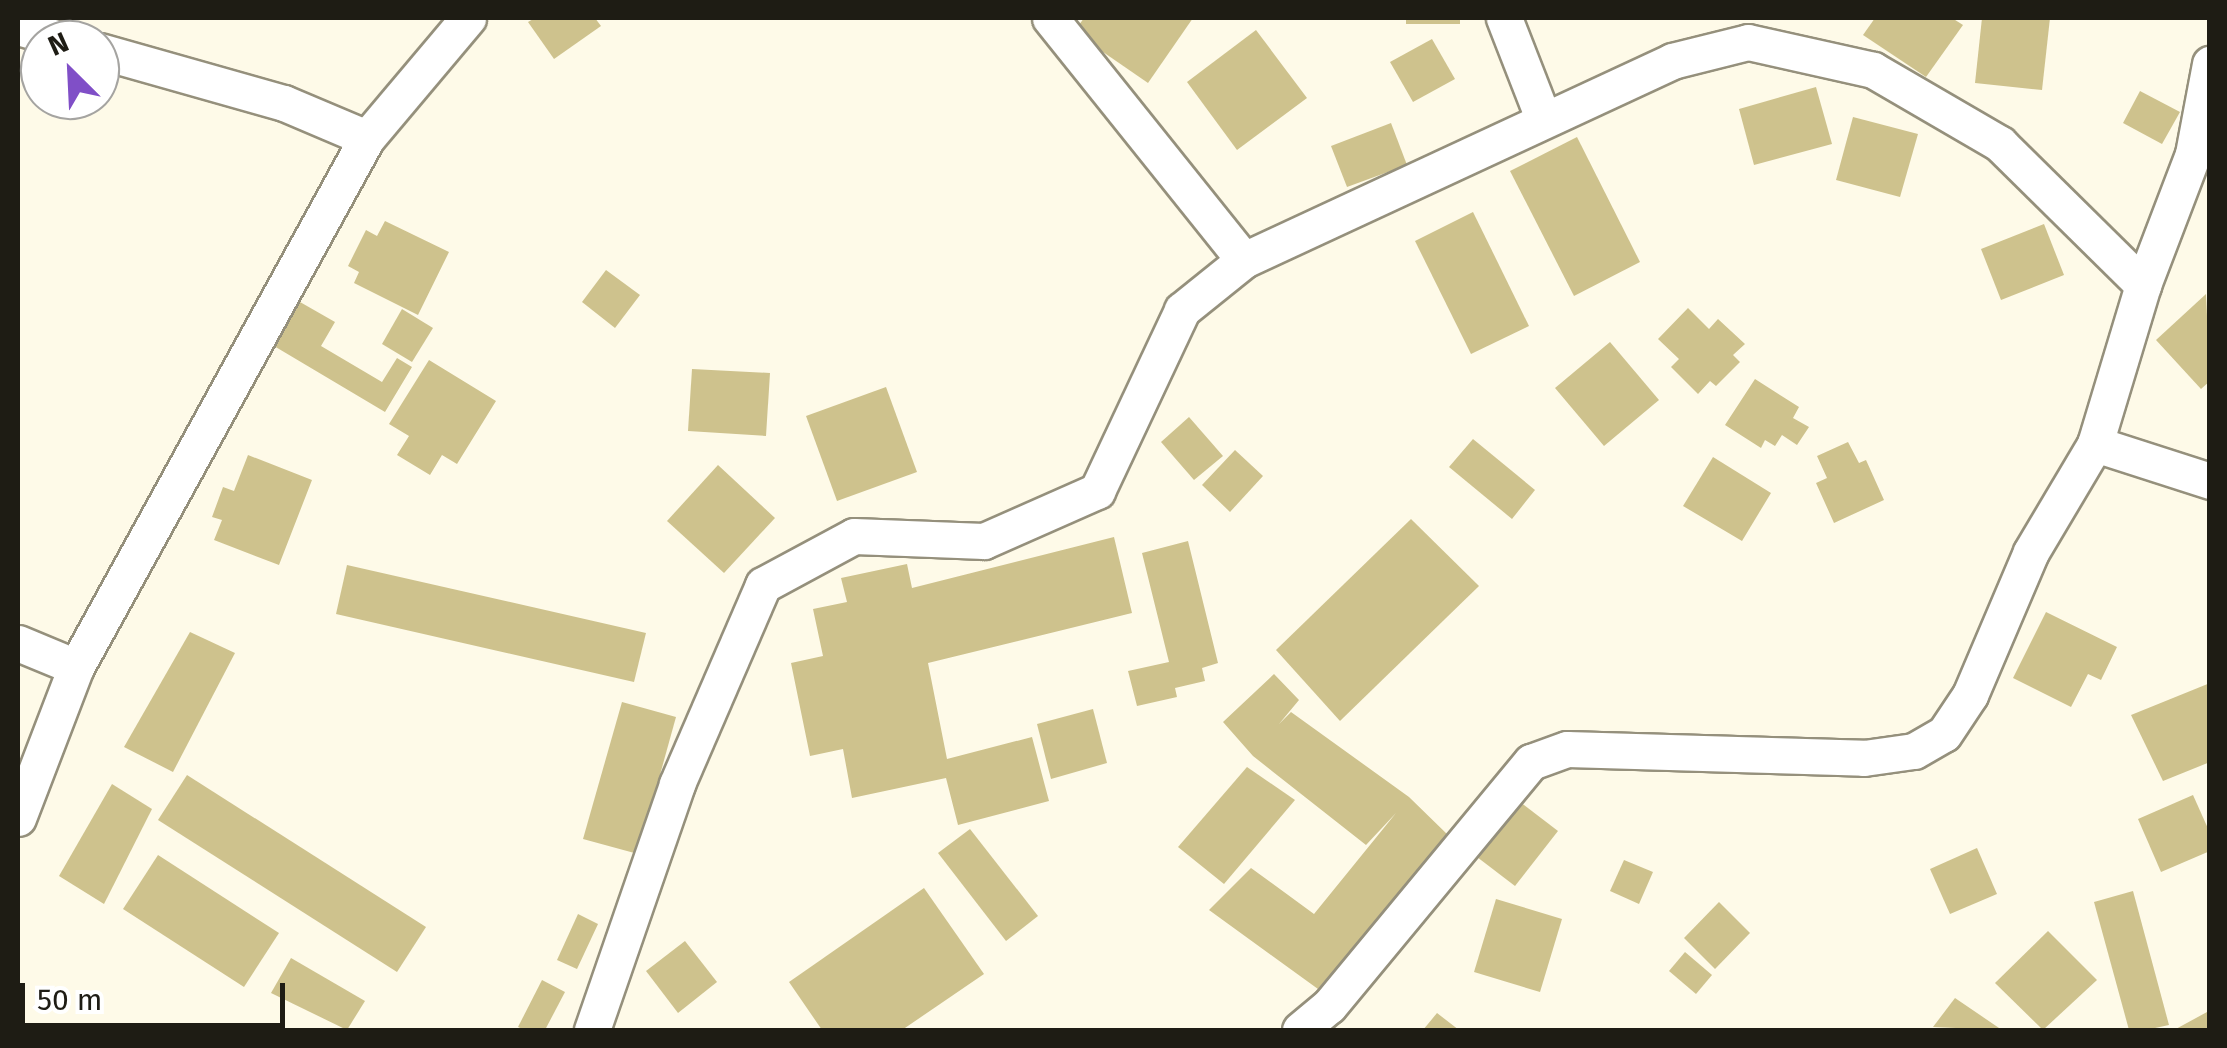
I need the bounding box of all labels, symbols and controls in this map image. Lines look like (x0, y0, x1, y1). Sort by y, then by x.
north arrow (20, 20, 120, 120)
text: N (43, 25, 74, 63)
scale bar (25, 963, 290, 1025)
text: 50 m (37, 982, 102, 1018)

